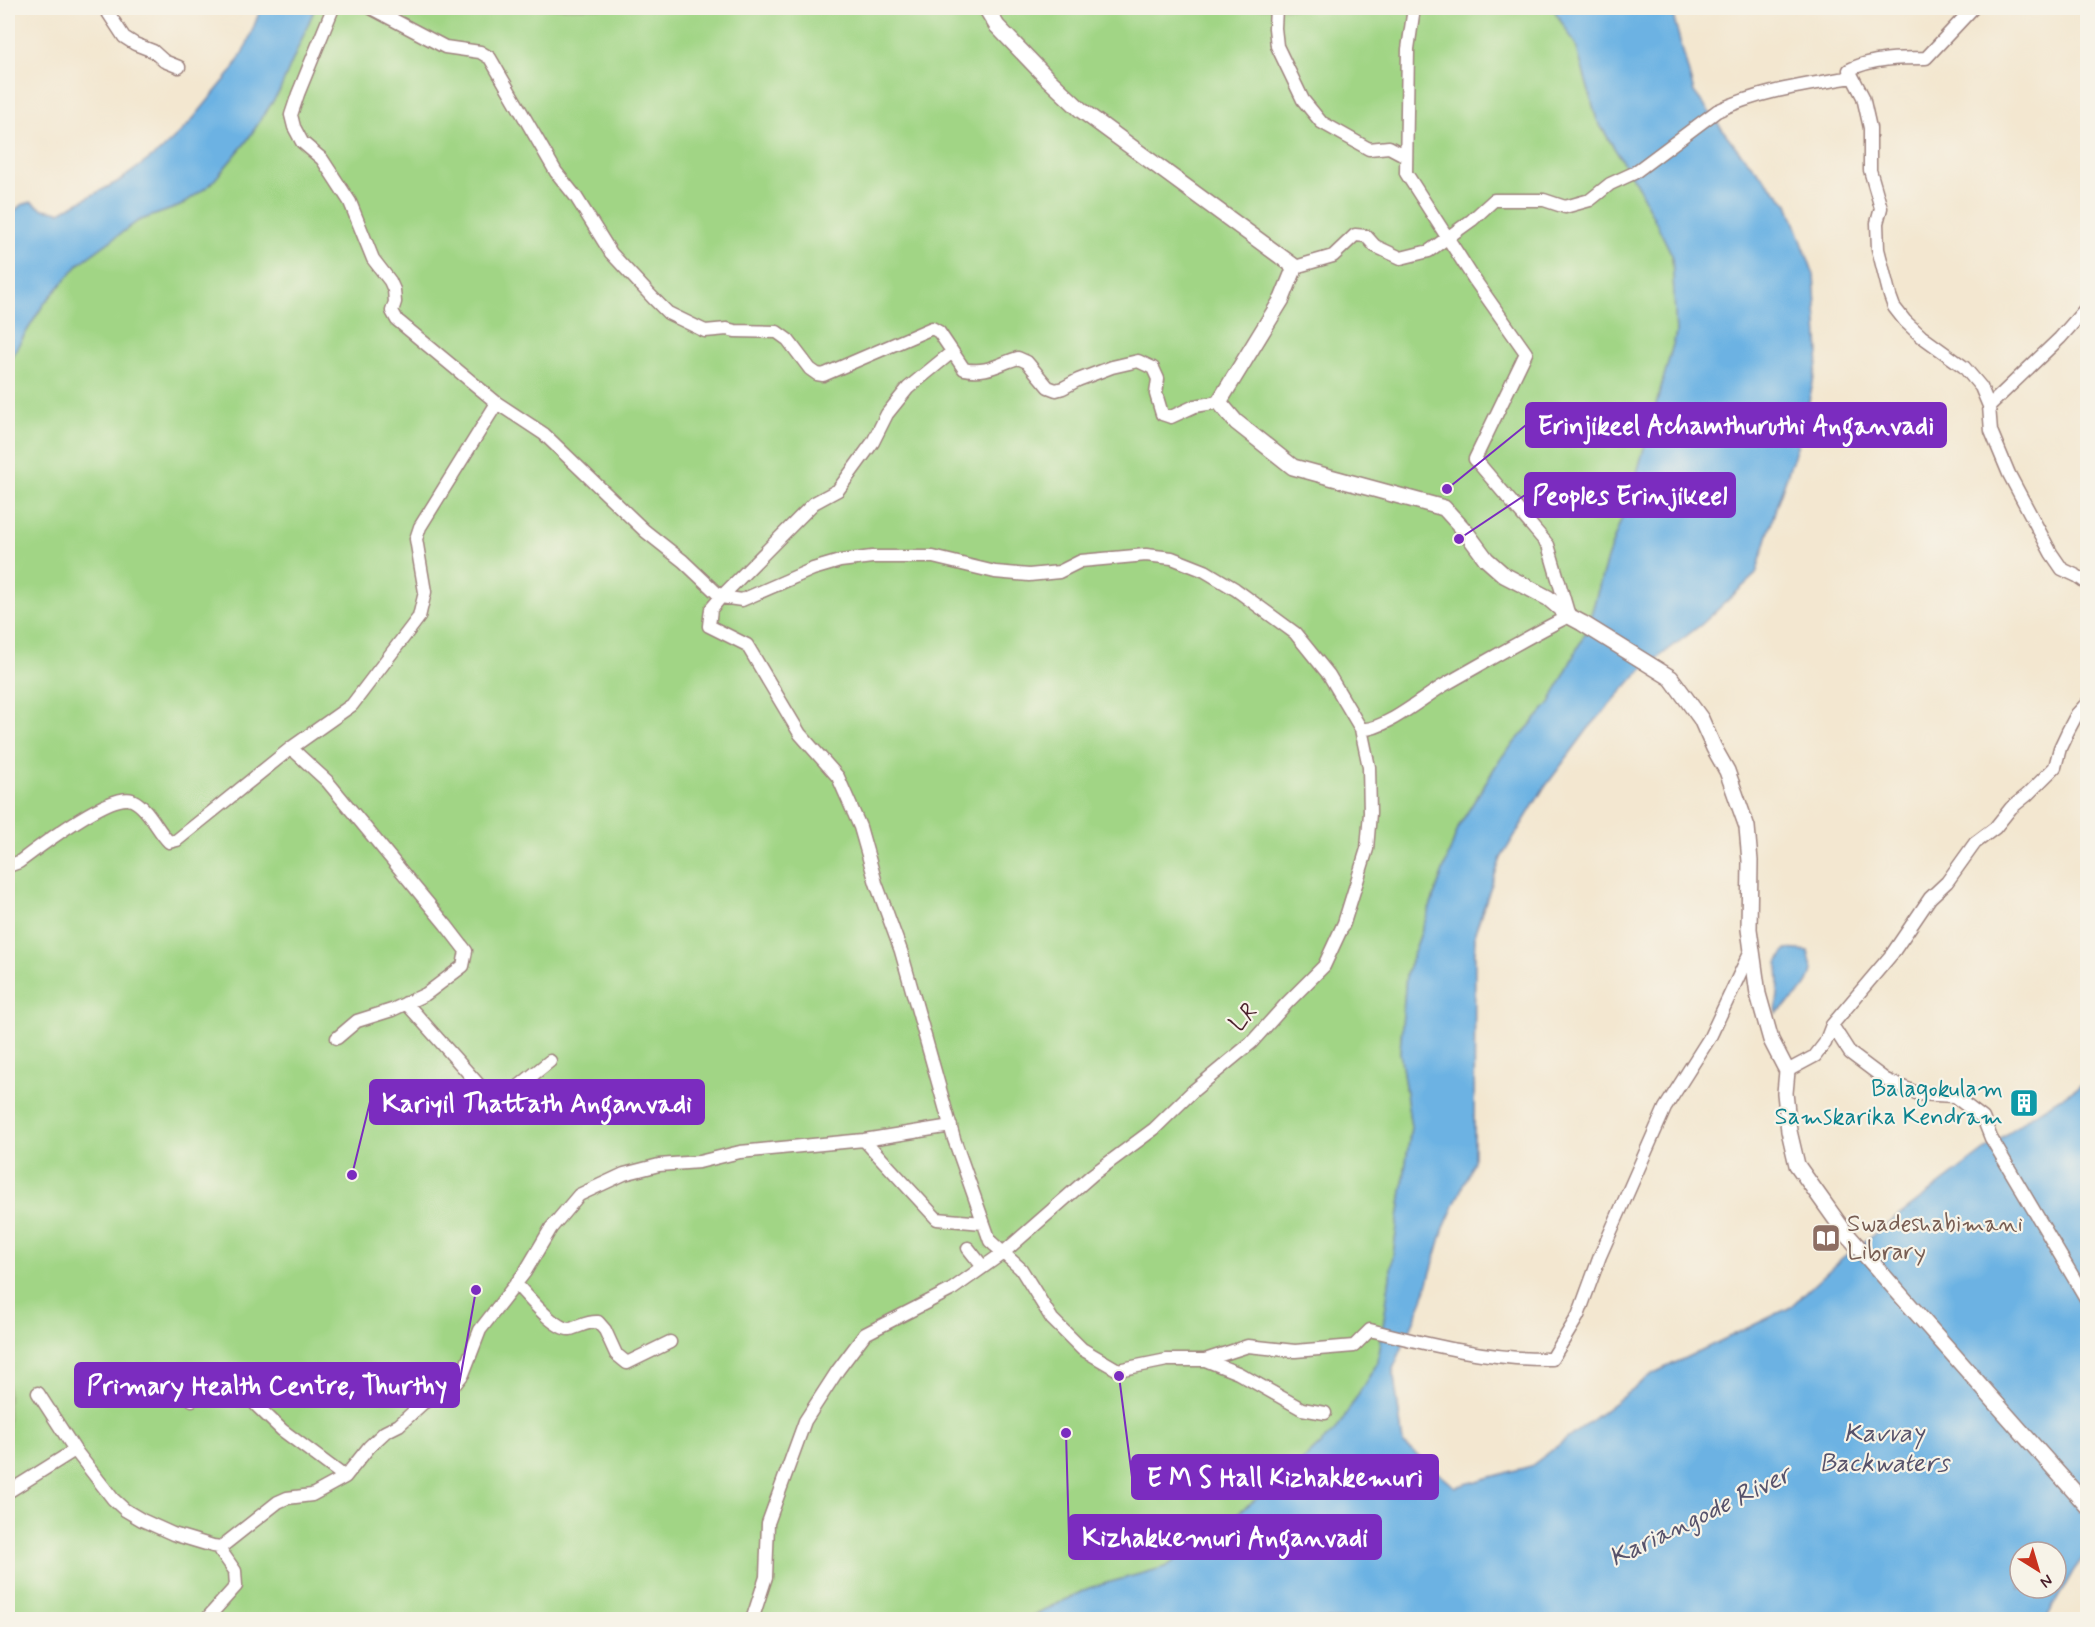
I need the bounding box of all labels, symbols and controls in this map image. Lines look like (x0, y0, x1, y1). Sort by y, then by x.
callout: Erinjikeel Achamthuruthi Anganvadi (1526, 403, 1946, 447)
text: Erinjikeel Achamthuruthi Anganvadi (1538, 410, 1934, 447)
callout: Peoples Erinjikeel (1525, 473, 1735, 517)
text: Peoples Erinjikeel (1532, 480, 1728, 514)
street label: LR (1223, 997, 1265, 1039)
place label: Balagokulam Samskarika Kendram (1775, 1074, 2003, 1133)
callout: Kariyil Thattath Anganvadi (370, 1080, 704, 1124)
building icon: Balagokulam Samskarika Kendram (2008, 1087, 2040, 1119)
text: Kariyil Thattath Anganvadi (382, 1088, 692, 1125)
place label: Swadeshabimani Library (1847, 1209, 2023, 1268)
library icon: Swadeshabimani Library (1810, 1222, 1842, 1254)
callout: Primary Health Centre, Thurthy (75, 1363, 459, 1407)
text: Primary Health Centre, Thurthy (87, 1370, 447, 1404)
water label: Kavvay Backwaters (1819, 1417, 1951, 1481)
callout: E M S Hall Kizhakkemuri (1132, 1455, 1438, 1499)
water label: Kariangode River (1604, 1457, 1799, 1576)
text: E M S Hall Kizhakkemuri (1147, 1462, 1423, 1496)
callout: Kizhakkemuri Anganvadi (1069, 1515, 1381, 1559)
text: Kizhakkemuri Anganvadi (1082, 1522, 1368, 1559)
north arrow (2008, 1540, 2068, 1600)
text: N (2036, 1569, 2057, 1592)

